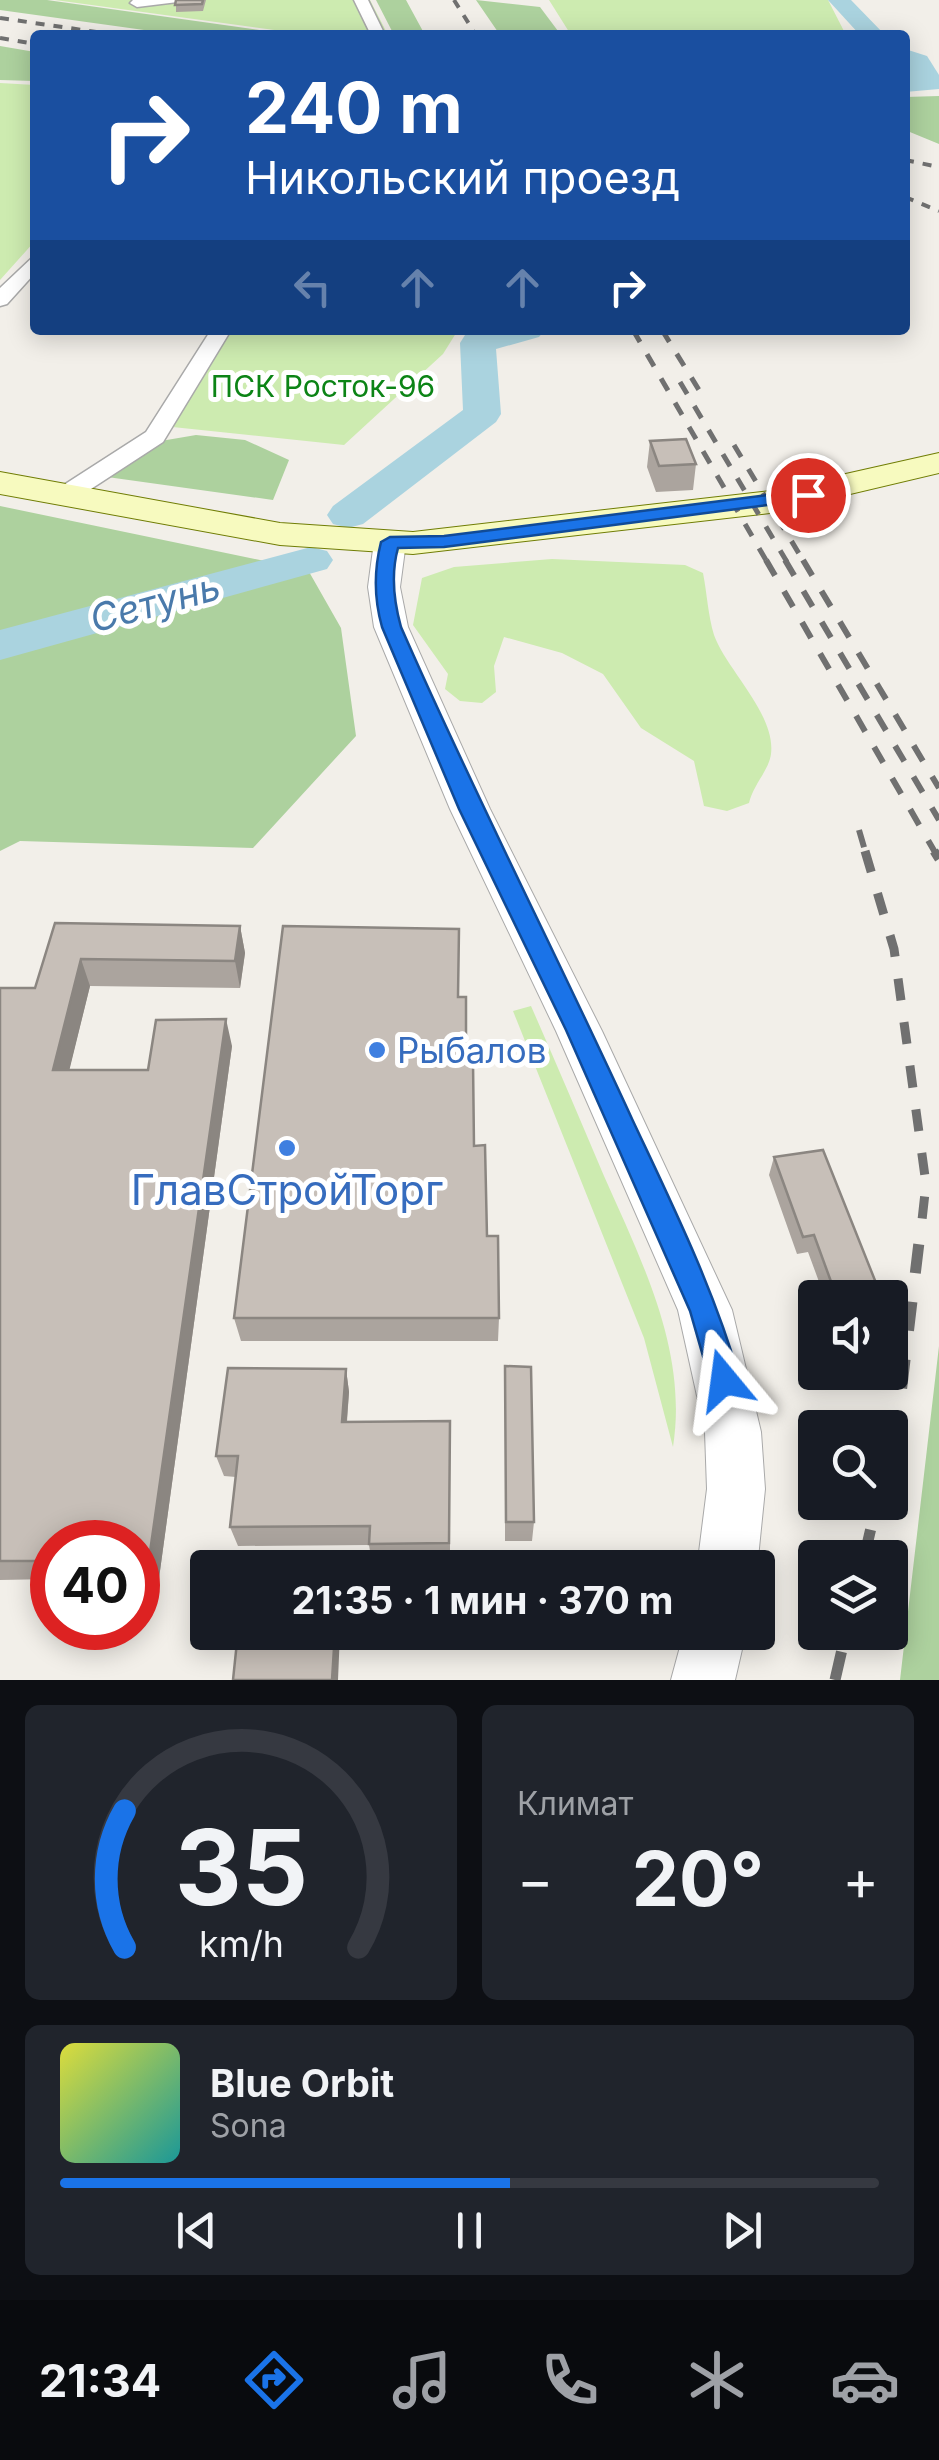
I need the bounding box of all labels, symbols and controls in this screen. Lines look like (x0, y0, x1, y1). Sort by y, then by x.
text: 240 m (245, 65, 463, 150)
icon: right (80, 70, 210, 200)
text: Никольский проезд (245, 150, 680, 205)
icon: left (285, 260, 340, 315)
icon: ahead (390, 260, 445, 315)
icon: ahead (495, 260, 550, 315)
icon: right (600, 260, 655, 315)
park label: ПСК Росток-96 (211, 368, 435, 404)
pin (766, 453, 851, 538)
icon: arrive (781, 468, 836, 523)
water label: Сетунь (85, 563, 225, 641)
place label: Рыбалов (397, 1029, 546, 1071)
marker: Рыбалов (366, 1039, 388, 1061)
marker: ГлавСтройТорг (276, 1137, 298, 1159)
place label: ГлавСтройТорг (131, 1164, 443, 1215)
map controls (798, 1280, 908, 1650)
button: sound (798, 1280, 908, 1390)
position arrow (672, 1328, 776, 1432)
button: search (798, 1410, 908, 1520)
speed limit sign: 40 (30, 1520, 160, 1650)
button: layers (798, 1540, 908, 1650)
text: 21:35 · 1 мин · 370 m (291, 1577, 674, 1623)
text: Климат (517, 1784, 633, 1823)
text: 35 (174, 1804, 308, 1930)
text: 20° (632, 1833, 764, 1924)
text: − (517, 1847, 553, 1913)
text: + (843, 1847, 879, 1913)
text: km/h (199, 1922, 283, 1966)
text: Blue Orbit (210, 2060, 394, 2106)
text: Sona (210, 2106, 287, 2145)
icon: previous (169, 2203, 224, 2258)
icon: pause (442, 2203, 497, 2258)
icon: next (715, 2203, 770, 2258)
icon: directions (239, 2345, 309, 2415)
icon: music (387, 2345, 457, 2415)
icon: phone (535, 2345, 605, 2415)
icon: climate (682, 2345, 752, 2415)
icon: car (830, 2345, 900, 2415)
text: 21:34 (39, 2353, 161, 2408)

